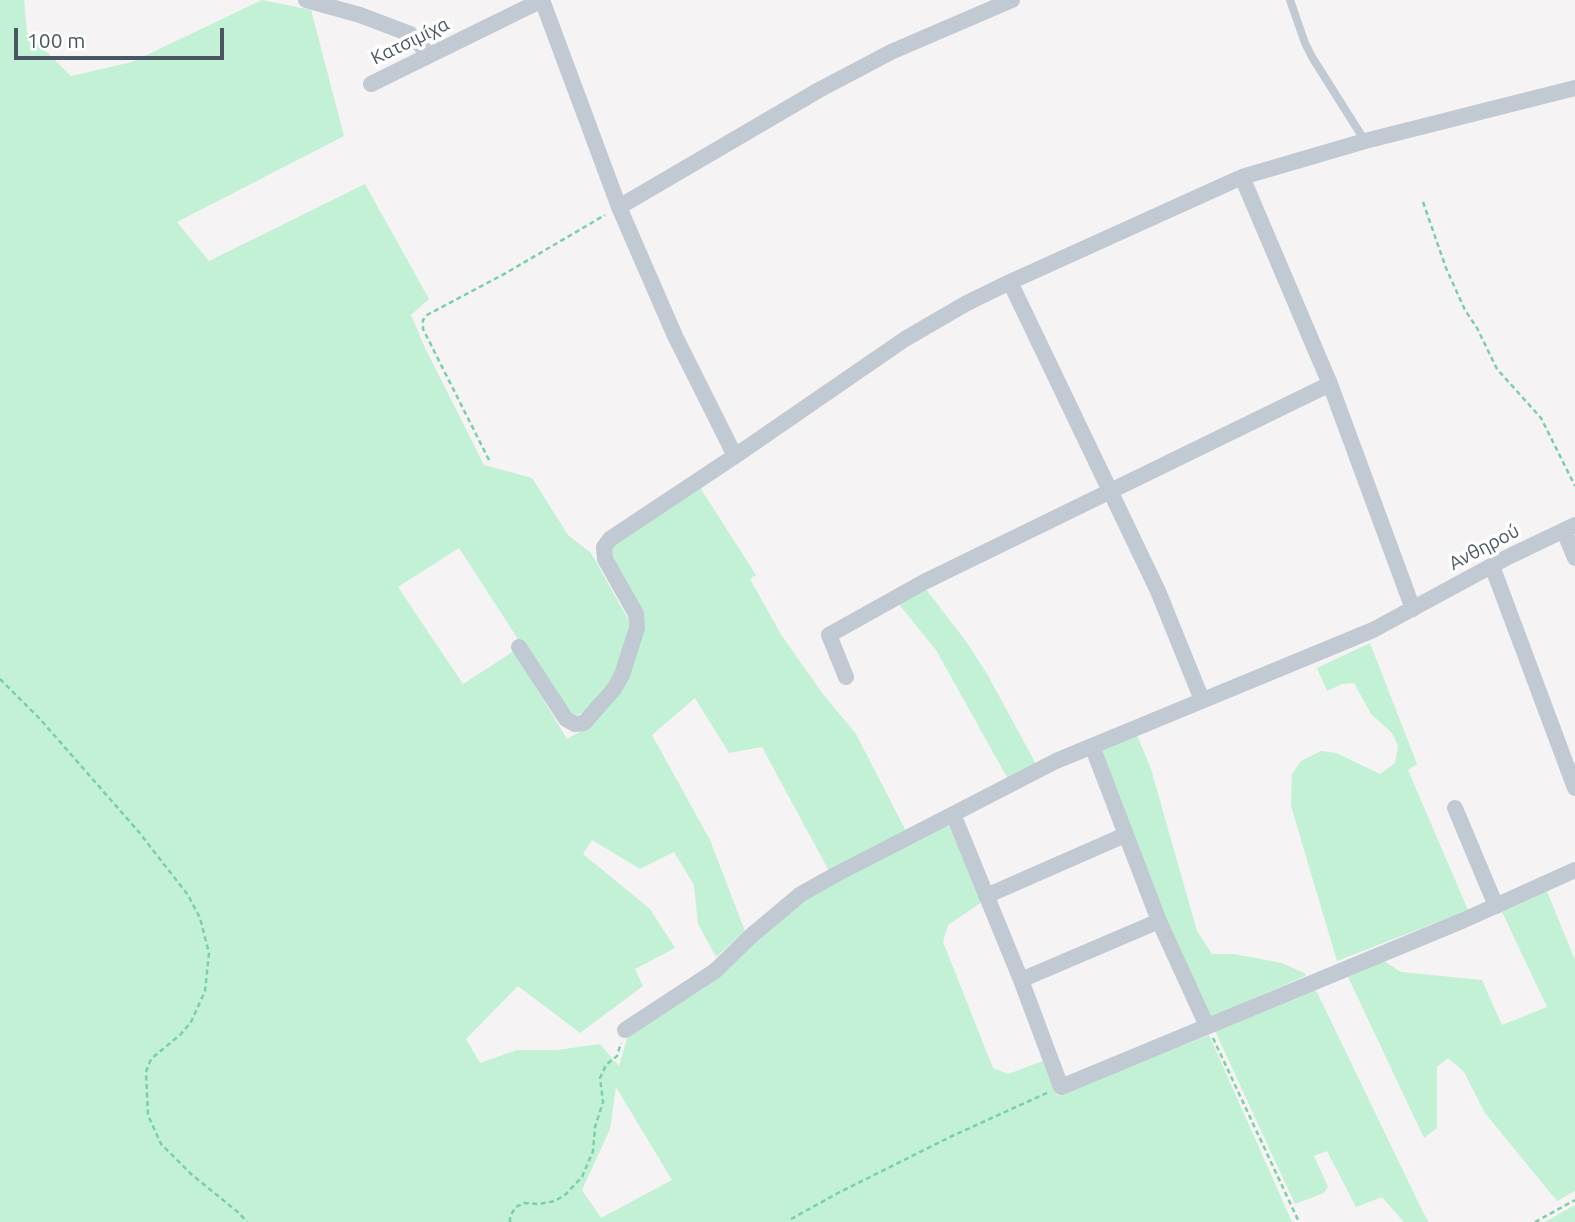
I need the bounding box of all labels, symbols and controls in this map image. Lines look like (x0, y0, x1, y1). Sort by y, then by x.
street label: Κατσιμίχα (367, 12, 453, 70)
scale bar (18, 14, 228, 58)
text: 100 m (27, 28, 85, 52)
street label: Ανθηρού (1445, 519, 1523, 575)

